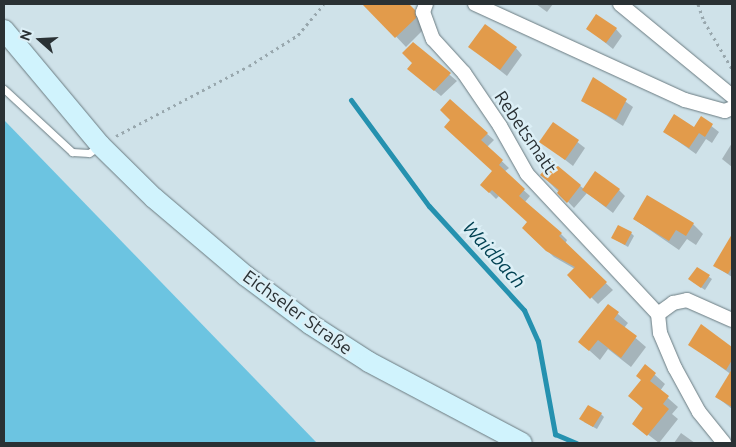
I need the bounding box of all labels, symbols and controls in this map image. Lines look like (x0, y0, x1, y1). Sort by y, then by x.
north arrow (15, 15, 65, 65)
text: N (17, 28, 35, 43)
street label: Rebetsmatt (490, 86, 562, 178)
water label: Waidbach (458, 217, 530, 293)
street label: Eichseler Straße (239, 265, 357, 359)

